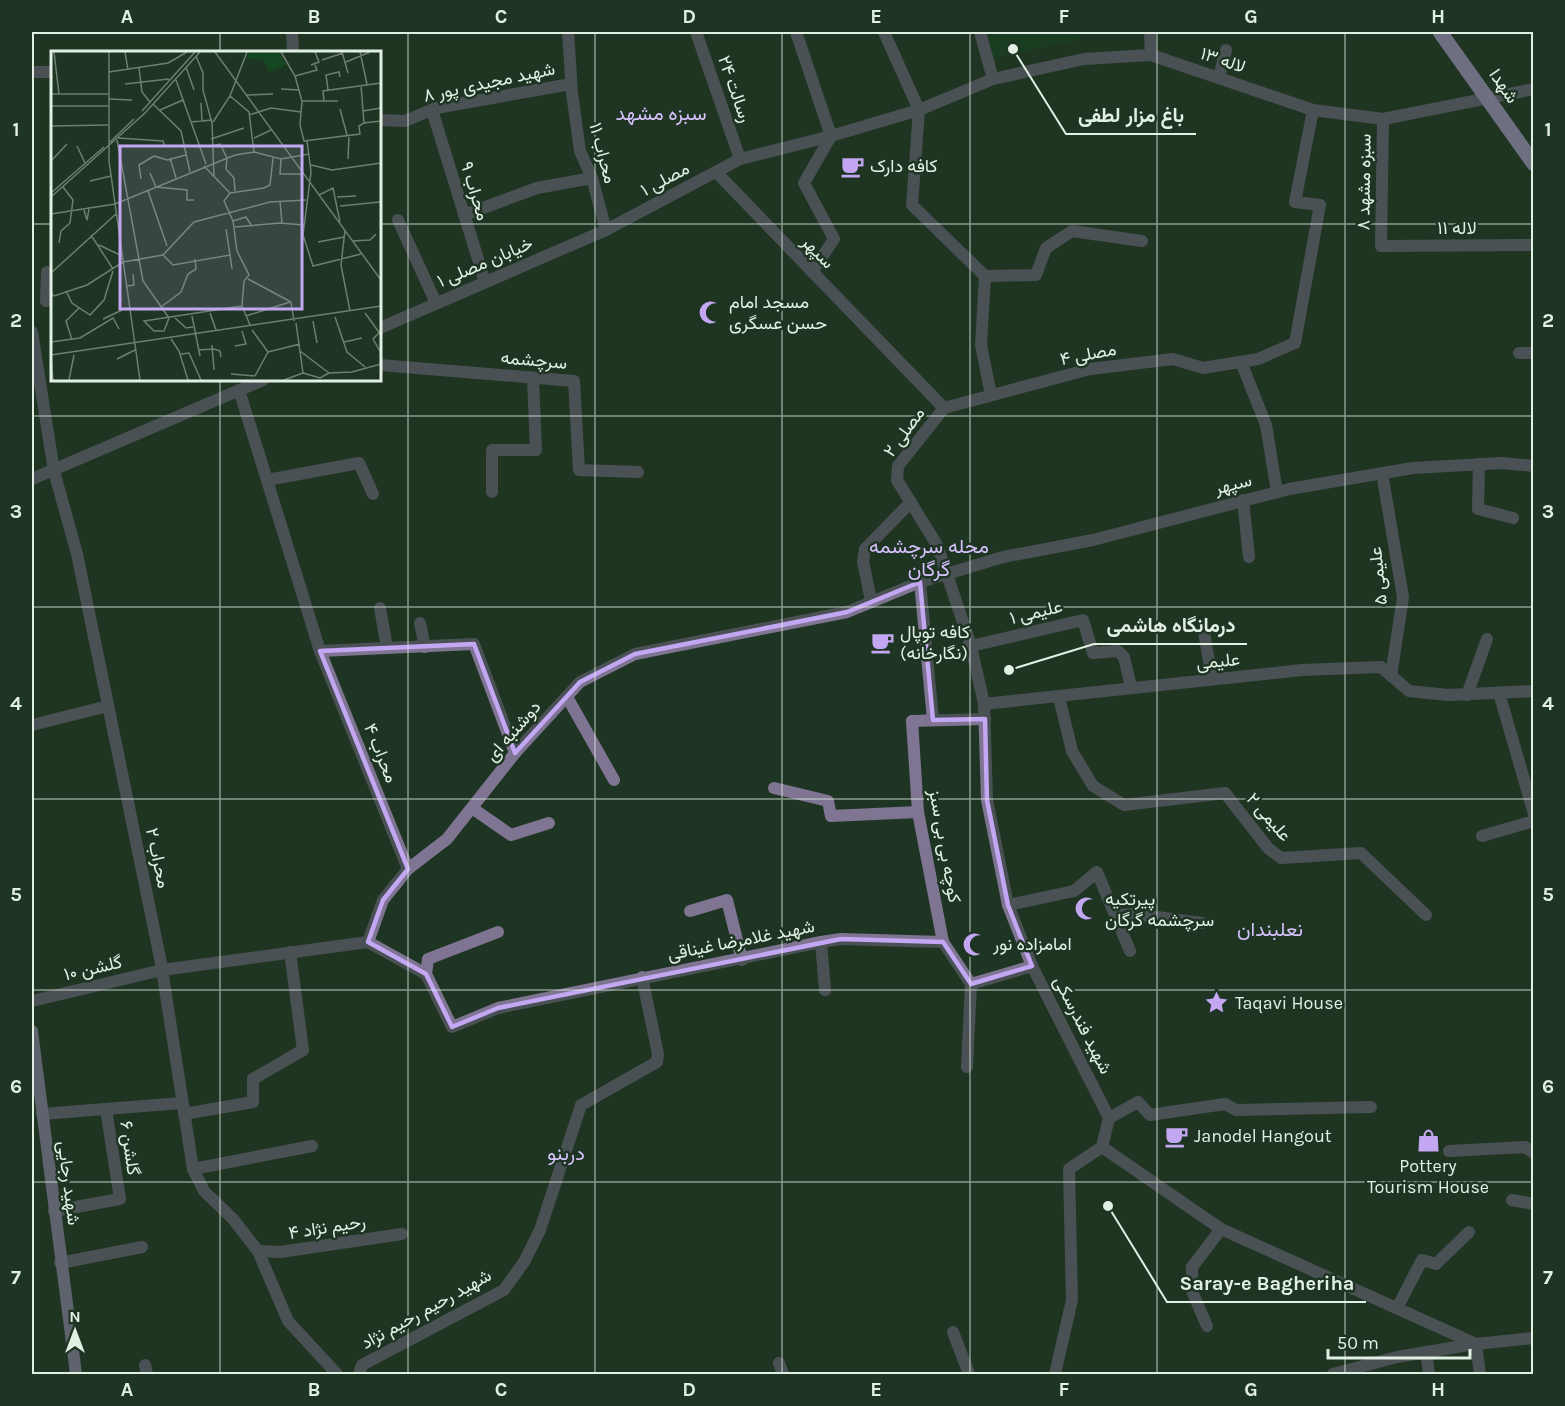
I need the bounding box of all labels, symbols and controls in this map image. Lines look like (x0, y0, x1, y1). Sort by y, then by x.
text: A (121, 5, 134, 28)
text: B (308, 5, 320, 28)
text: C (495, 5, 507, 28)
text: D (682, 5, 696, 28)
text: E (870, 5, 882, 28)
text: F (1059, 5, 1070, 28)
text: G (1244, 5, 1258, 28)
text: H (1431, 5, 1445, 28)
street label: لاله ۱۳ (1198, 42, 1248, 78)
inset map (51, 51, 381, 381)
street label: ۲۴ رسالت (713, 53, 757, 125)
street label: ۸ شهید مجیدی پور (421, 57, 557, 108)
street label: شهدا (1484, 65, 1524, 107)
callout: باغ مزار لطفی (1066, 96, 1196, 134)
district label: سبزه مشهد (615, 102, 707, 126)
text: باغ مزار لطفی (1078, 104, 1184, 129)
text: 1 (12, 118, 20, 141)
text: 1 (1544, 118, 1552, 141)
street label: ۱۱ محراب (584, 120, 622, 186)
street label: ۸ سبزه مشهد (1352, 133, 1376, 231)
cafe icon: کافه دارک (839, 153, 865, 179)
place label: کافه دارک (870, 155, 938, 177)
street label: ۱ مصلی (637, 157, 693, 201)
street label: ۹ محراب (456, 159, 494, 223)
street label: ۱۱ لاله (1437, 217, 1477, 239)
street label: سپهر (796, 230, 839, 274)
street label: خیابان مصلی ۱ (434, 232, 536, 292)
place label: مسجد امام حسن عسگری (729, 291, 827, 334)
mosque icon: مسجد امام حسن عسگری (698, 299, 724, 325)
text: 2 (10, 309, 22, 332)
text: 2 (1542, 309, 1554, 332)
street label: ۴ مصلی (1058, 338, 1118, 370)
street label: سرچشمه (500, 346, 568, 375)
street label: ۲ مصلی (879, 403, 929, 461)
street label: سپهر (1211, 469, 1254, 500)
text: 3 (10, 500, 22, 523)
text: 3 (1542, 500, 1554, 523)
district label: محله سرچشمه گرگان (869, 535, 989, 582)
street label: ۵ علیمی (1364, 546, 1392, 606)
street label: ۱ علیمی (1007, 595, 1065, 629)
callout: درمانگاه هاشمی (1094, 606, 1247, 644)
text: درمانگاه هاشمی (1107, 614, 1235, 638)
place label: کافه توپال (نگارخانه) (900, 621, 970, 664)
cafe icon: کافه توپال (نگارخانه) (869, 629, 895, 655)
street label: علیمی (1195, 648, 1241, 674)
text: 4 (10, 692, 22, 715)
text: 4 (1542, 692, 1554, 715)
street label: دوشنبه ای (481, 696, 545, 766)
street label: ۴ محراب (359, 720, 403, 786)
street label: کوچه بی بی سبز (923, 787, 966, 905)
street label: ۲ علیمی (1242, 788, 1296, 846)
street label: ۲ محراب (141, 826, 175, 890)
text: 5 (10, 883, 22, 906)
text: 5 (1542, 883, 1554, 906)
place label: پیرتکیه سرچشمه گرگان (1105, 888, 1214, 932)
mosque icon: پیرتکیه سرچشمه گرگان (1074, 896, 1100, 922)
street label: شهید غلامرضا غیناقی (665, 915, 817, 965)
district label: نعلبندان (1237, 918, 1303, 941)
mosque icon: امامزاده نور (962, 931, 988, 957)
place label: امامزاده نور (992, 933, 1072, 955)
street label: ۱۰ گلشن (62, 951, 124, 985)
street label: شهید فندرسکی (1049, 972, 1117, 1078)
place icon: Taqavi House (1204, 990, 1230, 1016)
place label: Taqavi House (1235, 992, 1343, 1014)
text: 6 (10, 1075, 22, 1098)
text: 6 (1542, 1075, 1554, 1098)
street label: ۶ گلشن (115, 1119, 145, 1177)
cafe icon: Janodel Hangout (1163, 1123, 1189, 1149)
place label: Janodel Hangout (1194, 1125, 1332, 1147)
shop icon: Pottery Tourism House (1415, 1127, 1441, 1153)
street label: شهید رجایی (53, 1140, 85, 1226)
district label: دربنو (547, 1142, 585, 1166)
place label: Pottery Tourism House (1367, 1155, 1489, 1198)
street label: رحیم نژاد ۴ (287, 1210, 367, 1245)
street label: شهید رحیم رحیم نژاد (357, 1264, 496, 1355)
callout: Saray-e Bagheriha (1167, 1264, 1366, 1302)
text: 7 (11, 1266, 21, 1289)
text: 7 (1543, 1266, 1553, 1289)
text: Saray-e Bagheriha (1179, 1272, 1355, 1295)
north arrow (45, 1301, 105, 1361)
text: N (69, 1307, 81, 1326)
scale bar (1328, 1322, 1470, 1360)
text: 50 m (1337, 1332, 1379, 1354)
text: A (121, 1378, 134, 1401)
text: B (308, 1378, 320, 1401)
text: C (495, 1378, 507, 1401)
text: D (682, 1378, 696, 1401)
text: E (870, 1378, 882, 1401)
text: F (1059, 1378, 1070, 1401)
text: G (1244, 1378, 1258, 1401)
text: H (1431, 1378, 1445, 1401)

